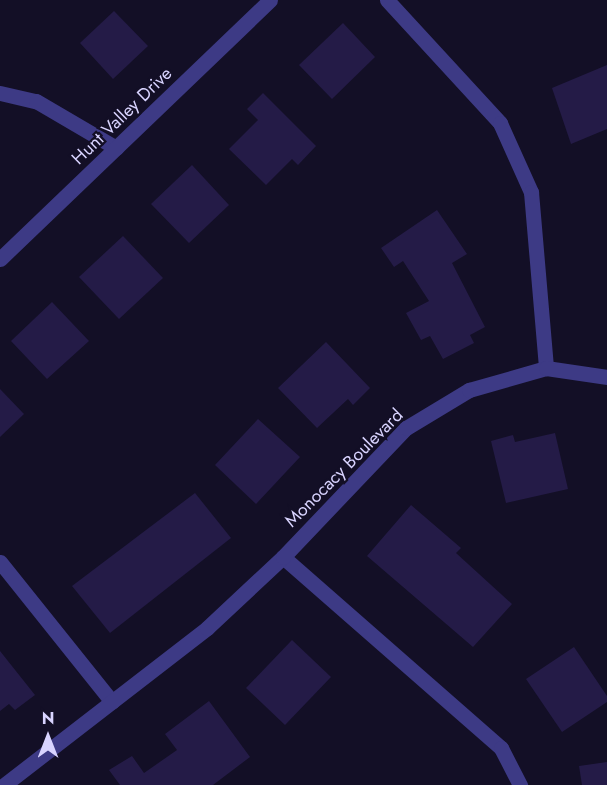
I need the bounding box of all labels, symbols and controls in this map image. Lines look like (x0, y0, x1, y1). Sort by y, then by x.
street label: Hunt Valley Drive (67, 63, 177, 169)
street label: Monocacy Boulevard (280, 404, 408, 532)
north arrow (18, 707, 78, 767)
text: N (42, 707, 54, 730)

